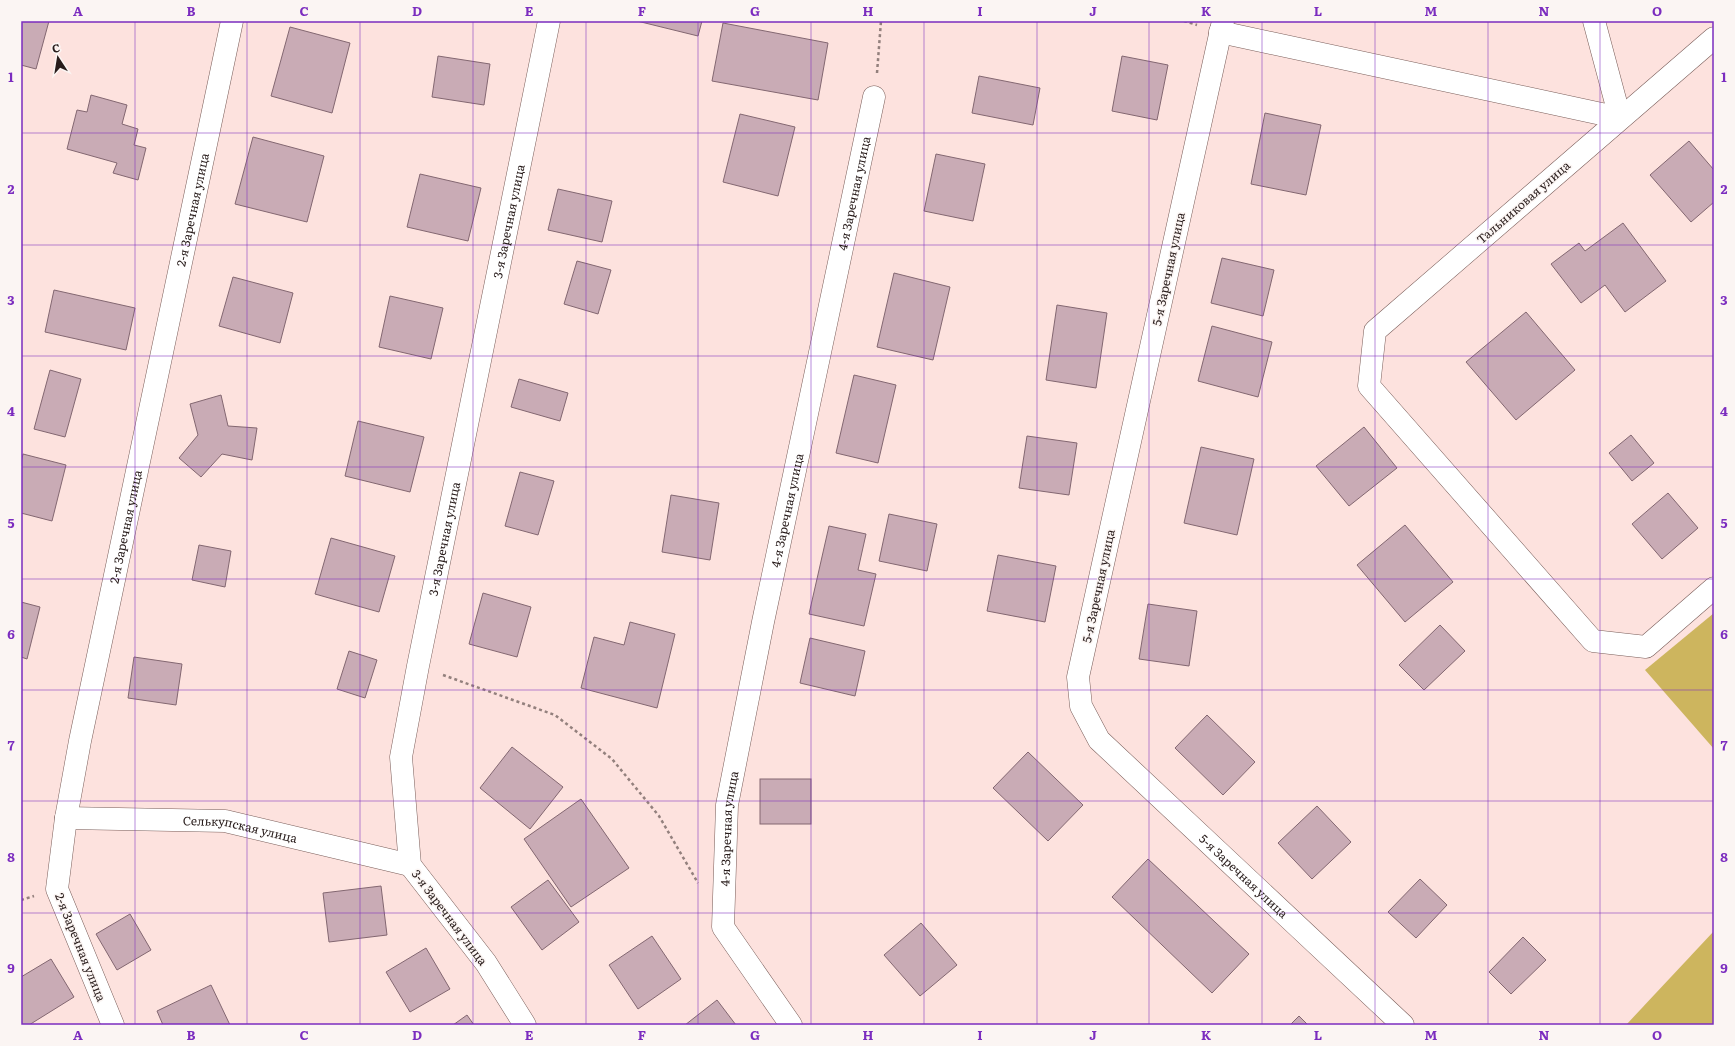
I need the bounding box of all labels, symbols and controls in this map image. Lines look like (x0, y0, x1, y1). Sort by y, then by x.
text: A (73, 1, 83, 20)
text: B (187, 1, 196, 20)
text: C (299, 1, 309, 20)
text: D (412, 1, 422, 20)
text: E (525, 1, 534, 20)
text: F (638, 1, 646, 20)
text: G (750, 1, 760, 20)
text: H (863, 1, 874, 20)
text: I (977, 1, 983, 20)
text: J (1089, 1, 1097, 20)
text: K (1201, 1, 1212, 20)
text: L (1314, 1, 1322, 20)
text: M (1425, 1, 1438, 20)
text: N (1539, 1, 1550, 20)
text: O (1652, 1, 1662, 20)
north arrow (38, 38, 78, 78)
text: С (50, 39, 61, 56)
text: 1 (8, 67, 14, 86)
text: 1 (1721, 67, 1727, 86)
street label: 4-я Заречная улица (833, 134, 875, 252)
street label: 2-я Заречная улица (171, 151, 213, 268)
street label: Тальниковая улица (1472, 156, 1574, 248)
street label: 3-я Заречная улица (488, 162, 529, 280)
text: 2 (8, 179, 15, 198)
text: 2 (1721, 179, 1728, 198)
street label: 5-я Заречная улица (1147, 210, 1189, 327)
text: 3 (7, 290, 15, 309)
text: 3 (1720, 290, 1728, 309)
text: 4 (7, 401, 15, 420)
text: 4 (1720, 401, 1728, 420)
street label: 4-я Заречная улица (766, 451, 808, 569)
street label: 2-я Заречная улица (104, 468, 146, 585)
street label: 3-я Заречная улица (423, 480, 464, 598)
text: 5 (7, 513, 15, 532)
text: 5 (1720, 513, 1728, 532)
street label: 5-я Заречная улица (1077, 527, 1119, 644)
text: 6 (7, 624, 15, 643)
text: 6 (1720, 624, 1728, 643)
text: 7 (7, 735, 15, 754)
text: 7 (1720, 735, 1728, 754)
street label: 4-я Заречная улица (715, 769, 743, 887)
street label: Селькупская улица (183, 811, 300, 847)
street label: 5-я Заречная улица (1195, 830, 1293, 922)
text: 8 (7, 847, 15, 866)
text: 8 (1720, 847, 1728, 866)
street label: 3-я Заречная улица (408, 865, 492, 969)
street label: 2-я Заречная улица (51, 890, 111, 1004)
text: 9 (7, 958, 15, 977)
text: 9 (1720, 958, 1728, 977)
text: A (73, 1025, 83, 1044)
text: B (187, 1025, 196, 1044)
text: C (299, 1025, 309, 1044)
text: D (412, 1025, 422, 1044)
text: E (525, 1025, 534, 1044)
text: F (638, 1025, 646, 1044)
text: G (750, 1025, 760, 1044)
text: H (863, 1025, 874, 1044)
text: I (977, 1025, 983, 1044)
text: J (1089, 1025, 1097, 1044)
text: K (1201, 1025, 1212, 1044)
text: L (1314, 1025, 1322, 1044)
text: M (1425, 1025, 1438, 1044)
text: N (1539, 1025, 1550, 1044)
text: O (1652, 1025, 1662, 1044)

